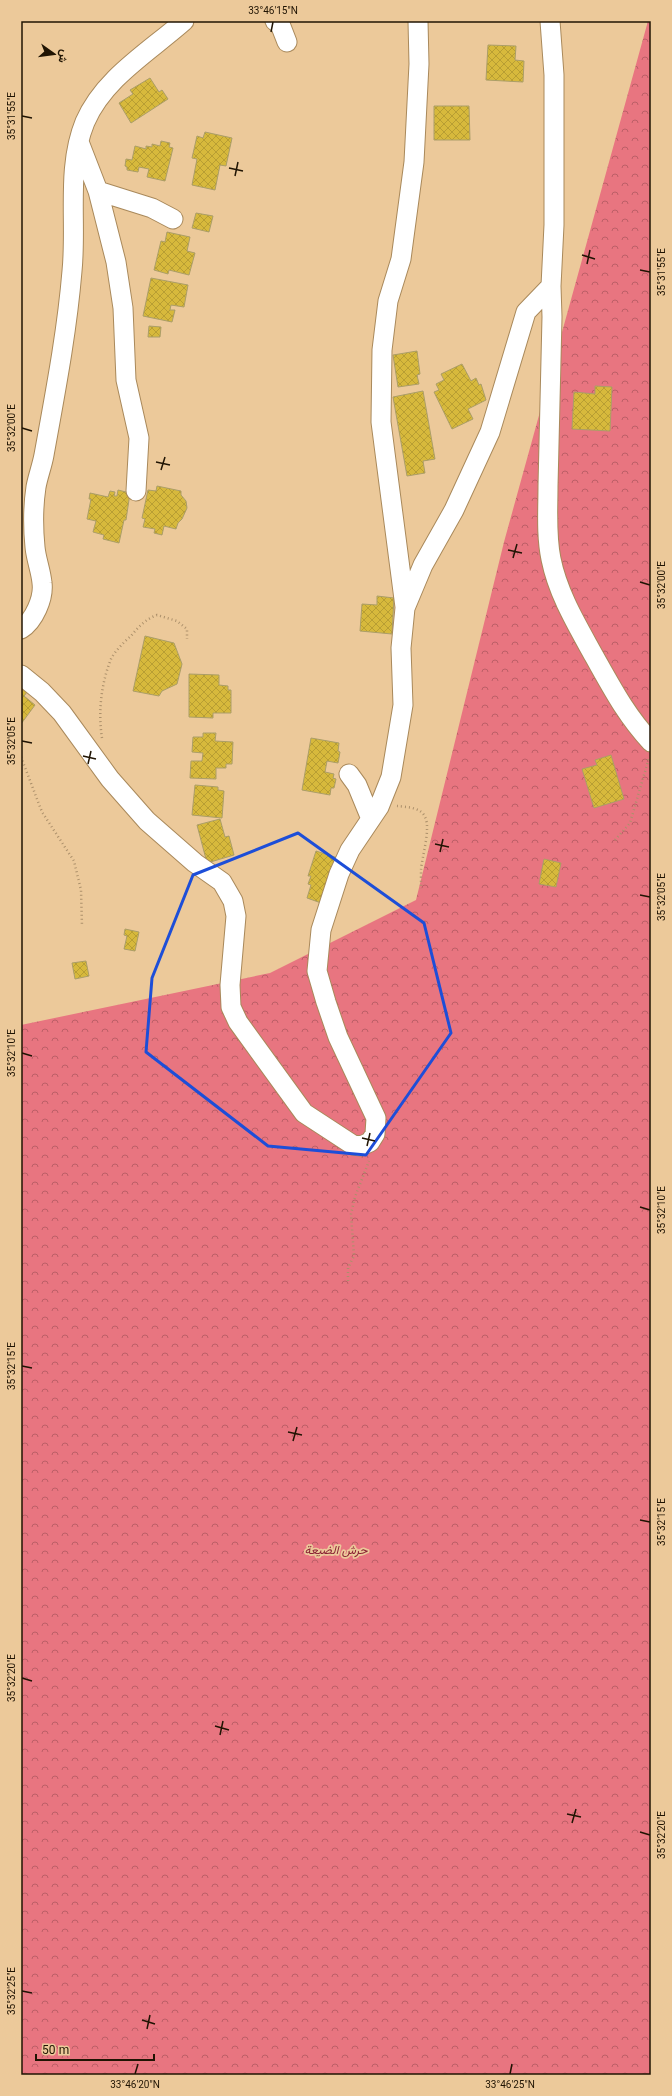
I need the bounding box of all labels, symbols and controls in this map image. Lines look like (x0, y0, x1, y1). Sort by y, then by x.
text: 33°46'15"N (248, 4, 298, 19)
north arrow (34, 34, 74, 74)
text: ش (52, 48, 72, 65)
text: 35°31'55"E (5, 92, 20, 140)
text: 35°31'55"E (655, 248, 670, 296)
text: 35°32'00"E (5, 404, 20, 452)
text: 35°32'00"E (655, 561, 670, 609)
text: 35°32'05"E (5, 717, 20, 765)
text: 35°32'05"E (655, 873, 670, 921)
text: 35°32'10"E (5, 1029, 20, 1077)
text: 35°32'10"E (655, 1186, 670, 1234)
text: 35°32'15"E (5, 1342, 20, 1390)
text: 35°32'15"E (655, 1498, 670, 1546)
park label: حرش الضيعة (304, 1542, 369, 1560)
text: 35°32'20"E (5, 1654, 20, 1702)
text: 35°32'20"E (655, 1811, 670, 1859)
text: 35°32'25"E (5, 1967, 20, 2015)
scale bar (36, 2036, 154, 2062)
text: 50 m (42, 2042, 69, 2060)
text: 33°46'20"N (110, 2078, 160, 2093)
text: 33°46'25"N (485, 2078, 535, 2093)

